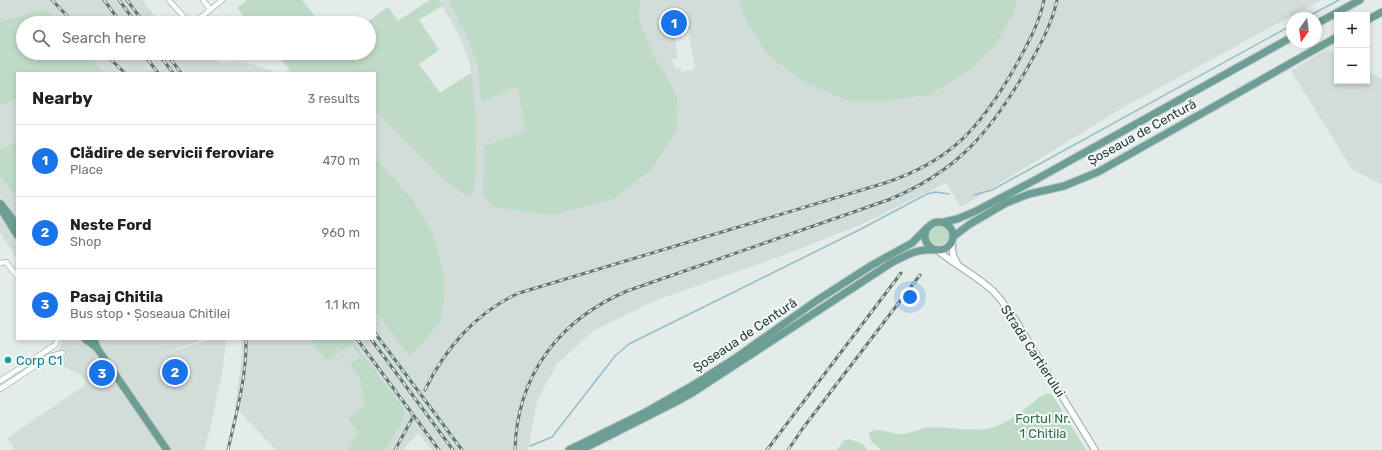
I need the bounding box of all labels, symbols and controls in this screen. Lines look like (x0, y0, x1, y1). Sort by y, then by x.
pin: 1 (661, 8, 687, 38)
north arrow (1286, 12, 1322, 48)
map controls (1334, 12, 1370, 84)
button: + (1334, 12, 1370, 48)
search box (16, 16, 376, 60)
icon: search (30, 27, 52, 49)
text: Search here (62, 29, 146, 47)
button: − (1334, 48, 1370, 84)
text: Nearby (32, 88, 93, 108)
text: 3 results (308, 91, 360, 106)
street label: Șoseaua de Centură (1085, 96, 1199, 168)
text: Clădire de servicii feroviare (70, 144, 274, 162)
text: 1 (42, 153, 48, 168)
text: 470 m (322, 153, 360, 168)
text: Place (70, 162, 103, 177)
text: Neste Ford (70, 216, 152, 234)
text: 2 (41, 225, 49, 240)
text: 960 m (322, 225, 360, 240)
text: Shop (70, 234, 101, 249)
your location (900, 287, 920, 307)
text: Pasaj Chitila (70, 288, 163, 306)
street label: Șoseaua de Centură (690, 295, 800, 375)
text: 3 (41, 297, 49, 312)
text: 1.1 km (325, 297, 360, 312)
street label: Strada Cartierului (998, 302, 1068, 400)
text: Bus stop · Șoseaua Chitilei (70, 306, 230, 321)
place label: Corp C1 (16, 353, 62, 368)
marker: Corp C1 (3, 355, 13, 365)
pin: 2 (162, 357, 188, 387)
pin: 3 (89, 358, 115, 388)
park label: Fortul Nr. 1 Chitila (1015, 411, 1071, 441)

